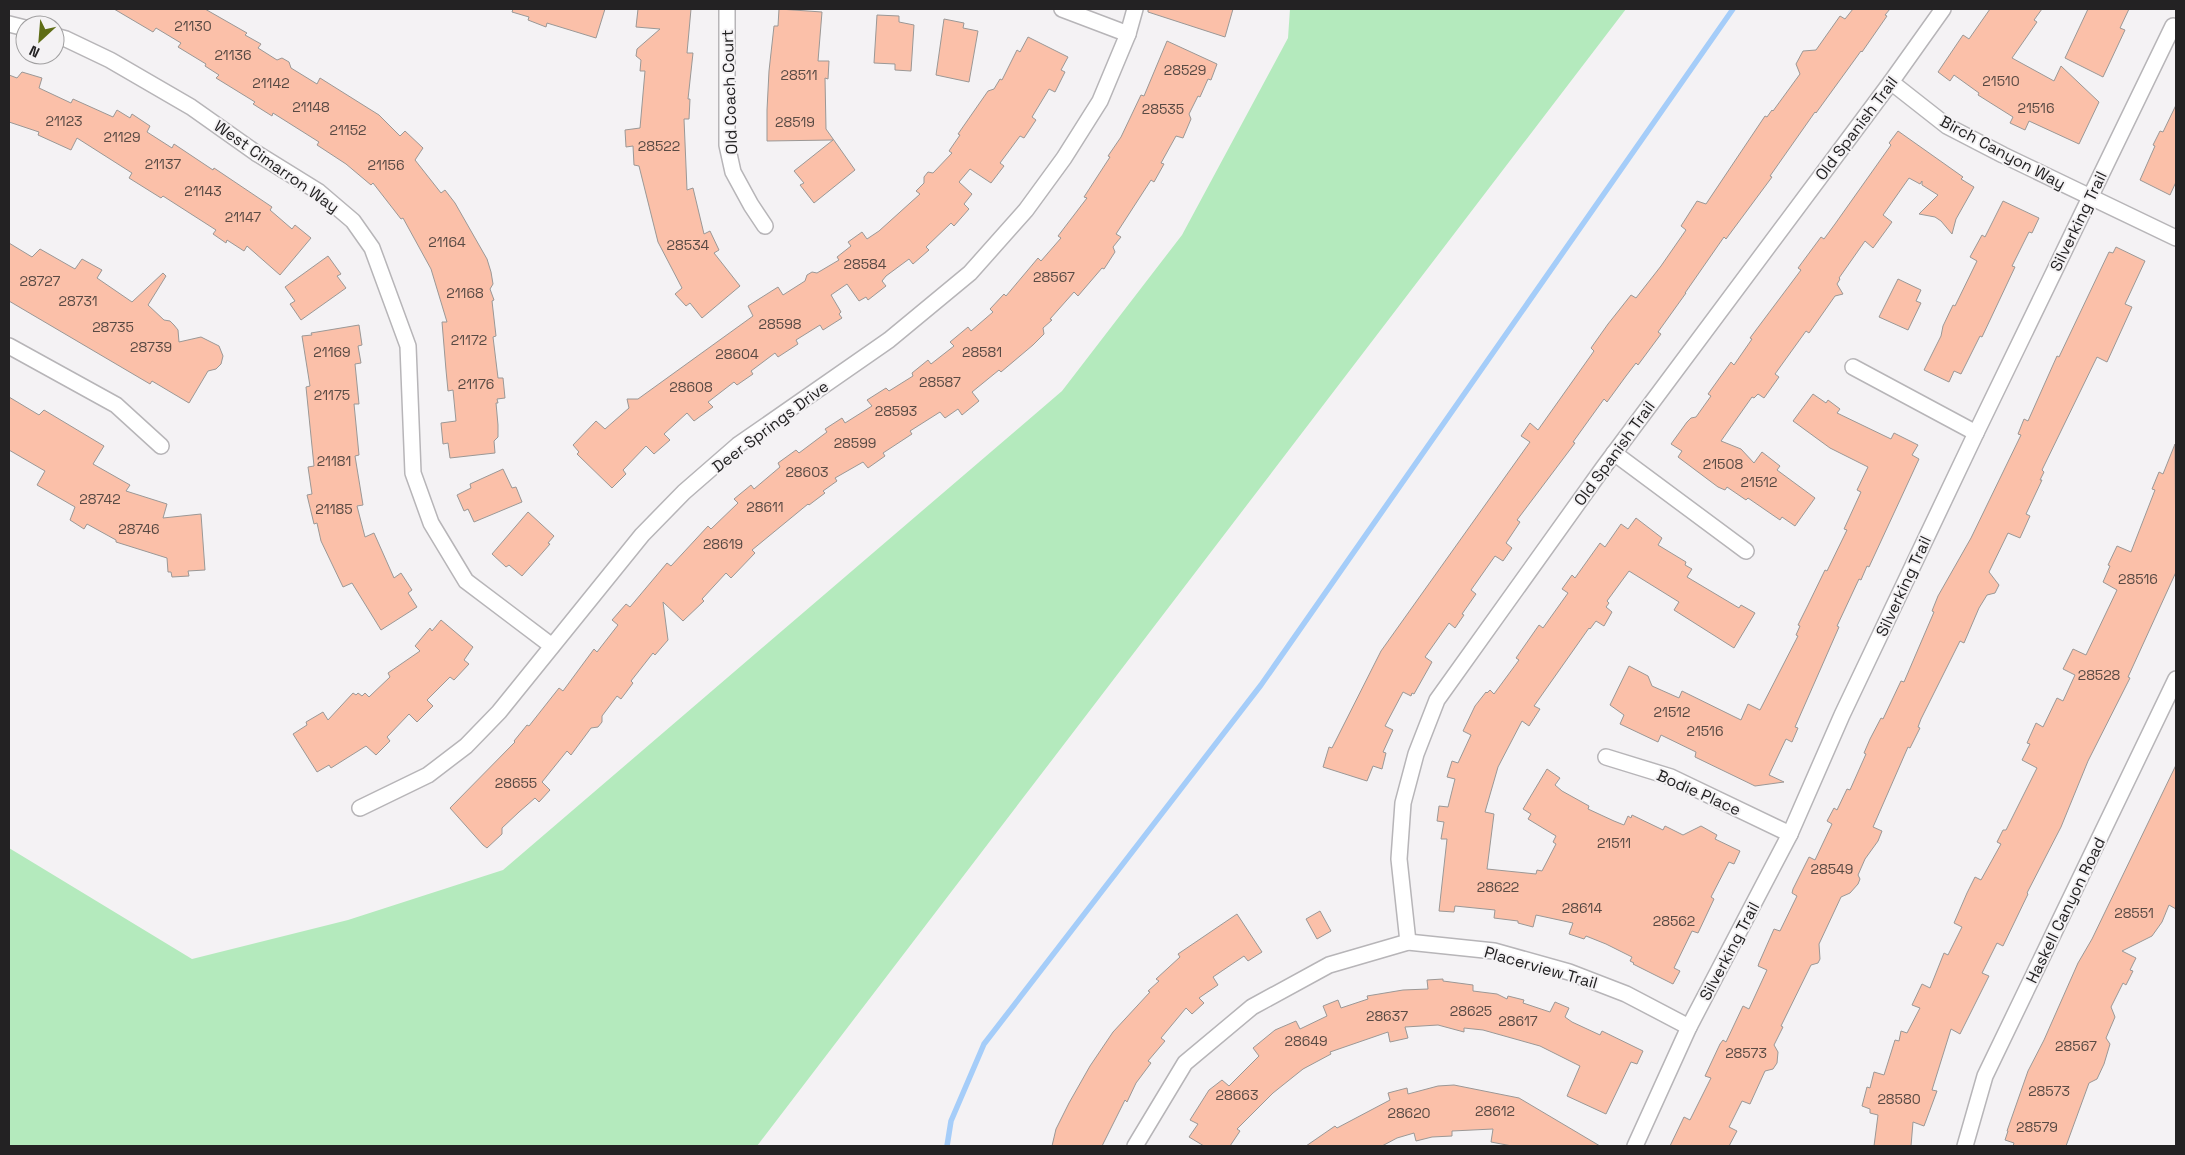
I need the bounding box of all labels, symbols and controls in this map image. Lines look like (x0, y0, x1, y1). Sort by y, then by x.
north arrow (15, 15, 65, 65)
house number: 21130 (174, 17, 212, 35)
street label: Old Coach Court (717, 29, 742, 155)
text: N (26, 42, 42, 62)
house number: 21136 (214, 46, 252, 64)
house number: 28529 (1164, 61, 1206, 79)
house number: 28511 (780, 66, 818, 84)
street label: Old Spanish Trail (1810, 72, 1902, 185)
house number: 21510 (1982, 72, 2020, 90)
house number: 21142 (252, 74, 290, 92)
house number: 21148 (292, 98, 330, 116)
house number: 21516 (2018, 99, 2054, 117)
house number: 28535 (1142, 100, 1184, 118)
street label: Birch Canyon Way (1936, 111, 2069, 194)
house number: 21123 (46, 112, 83, 130)
house number: 28519 (775, 113, 815, 131)
street label: West Cimarron Way (210, 115, 343, 218)
house number: 21152 (330, 121, 366, 139)
house number: 21129 (103, 128, 141, 146)
house number: 28522 (638, 137, 680, 155)
house number: 21137 (145, 155, 181, 173)
house number: 21156 (367, 156, 405, 174)
street label: Silverking Trail (2045, 168, 2112, 275)
house number: 21143 (184, 182, 222, 200)
house number: 21147 (225, 208, 261, 226)
house number: 21164 (428, 233, 466, 251)
house number: 28534 (667, 236, 710, 254)
house number: 28584 (843, 255, 887, 273)
house number: 28567 (1033, 268, 1075, 286)
house number: 28727 (20, 272, 61, 290)
house number: 21168 (446, 284, 484, 302)
house number: 28731 (58, 292, 98, 310)
house number: 28598 (759, 315, 802, 333)
house number: 28735 (92, 318, 134, 336)
house number: 21172 (451, 331, 487, 349)
house number: 28739 (130, 338, 172, 356)
house number: 21169 (313, 343, 351, 361)
house number: 28581 (962, 343, 1002, 361)
house number: 28604 (715, 345, 759, 363)
house number: 28587 (919, 373, 961, 391)
house number: 21176 (458, 375, 494, 393)
street label: Deer Springs Drive (708, 376, 833, 477)
house number: 28608 (669, 378, 713, 396)
house number: 21175 (314, 386, 350, 404)
street label: Old Spanish Trail (1569, 397, 1660, 510)
house number: 28593 (875, 402, 917, 420)
house number: 28599 (834, 434, 876, 452)
house number: 21181 (317, 452, 351, 470)
house number: 21508 (1703, 455, 1743, 473)
house number: 28603 (785, 463, 829, 481)
house number: 21512 (1741, 473, 1777, 491)
house number: 28742 (79, 490, 121, 508)
house number: 28611 (746, 498, 784, 516)
house number: 21185 (315, 500, 353, 518)
house number: 28746 (118, 520, 160, 538)
street label: Silverking Trail (1871, 532, 1936, 640)
house number: 28619 (703, 535, 743, 553)
house number: 28516 (2118, 570, 2158, 588)
house number: 28528 (2078, 666, 2121, 684)
house number: 21512 (1654, 703, 1690, 721)
house number: 21516 (1687, 722, 1723, 740)
street label: Bodie Place (1653, 765, 1744, 820)
house number: 28655 (495, 774, 537, 792)
house number: 21511 (1597, 834, 1631, 852)
street label: Haskell Canyon Road (2021, 834, 2110, 987)
house number: 28549 (1811, 860, 1853, 878)
house number: 28622 (1477, 878, 1519, 896)
street label: Silverking Trail (1695, 898, 1764, 1004)
house number: 28614 (1562, 899, 1602, 917)
house number: 28551 (2114, 904, 2154, 922)
house number: 28562 (1653, 912, 1695, 930)
street label: Placerview Trail (1482, 941, 1600, 994)
house number: 28625 (1450, 1002, 1492, 1020)
house number: 28637 (1366, 1007, 1408, 1025)
house number: 28617 (1498, 1012, 1538, 1030)
house number: 28649 (1284, 1032, 1328, 1050)
house number: 28567 (2055, 1037, 2097, 1055)
house number: 28573 (1725, 1044, 1767, 1062)
house number: 28573 (2028, 1082, 2070, 1100)
house number: 28663 (1216, 1086, 1258, 1104)
house number: 28580 (1877, 1090, 1921, 1108)
house number: 28612 (1475, 1102, 1515, 1120)
house number: 28620 (1387, 1104, 1431, 1122)
house number: 28579 (2016, 1118, 2058, 1136)

